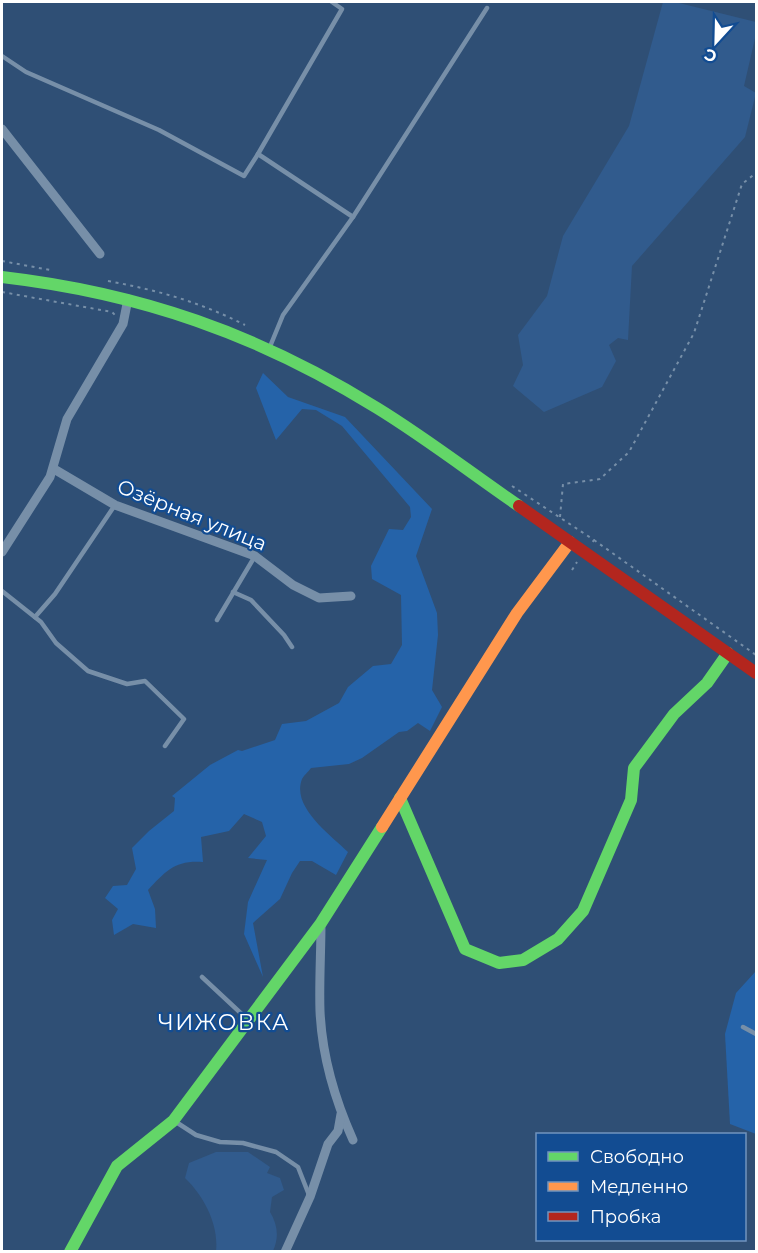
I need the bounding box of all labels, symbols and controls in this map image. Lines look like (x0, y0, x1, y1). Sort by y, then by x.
north arrow (686, 12, 746, 72)
text: С (701, 44, 720, 66)
street label: Озёрная улица (114, 474, 270, 556)
district label: ЧИЖОВКА (158, 1009, 290, 1036)
legend (536, 1133, 746, 1241)
text: Свободно (590, 1146, 684, 1168)
text: Медленно (590, 1176, 688, 1198)
text: Пробка (590, 1206, 661, 1228)

